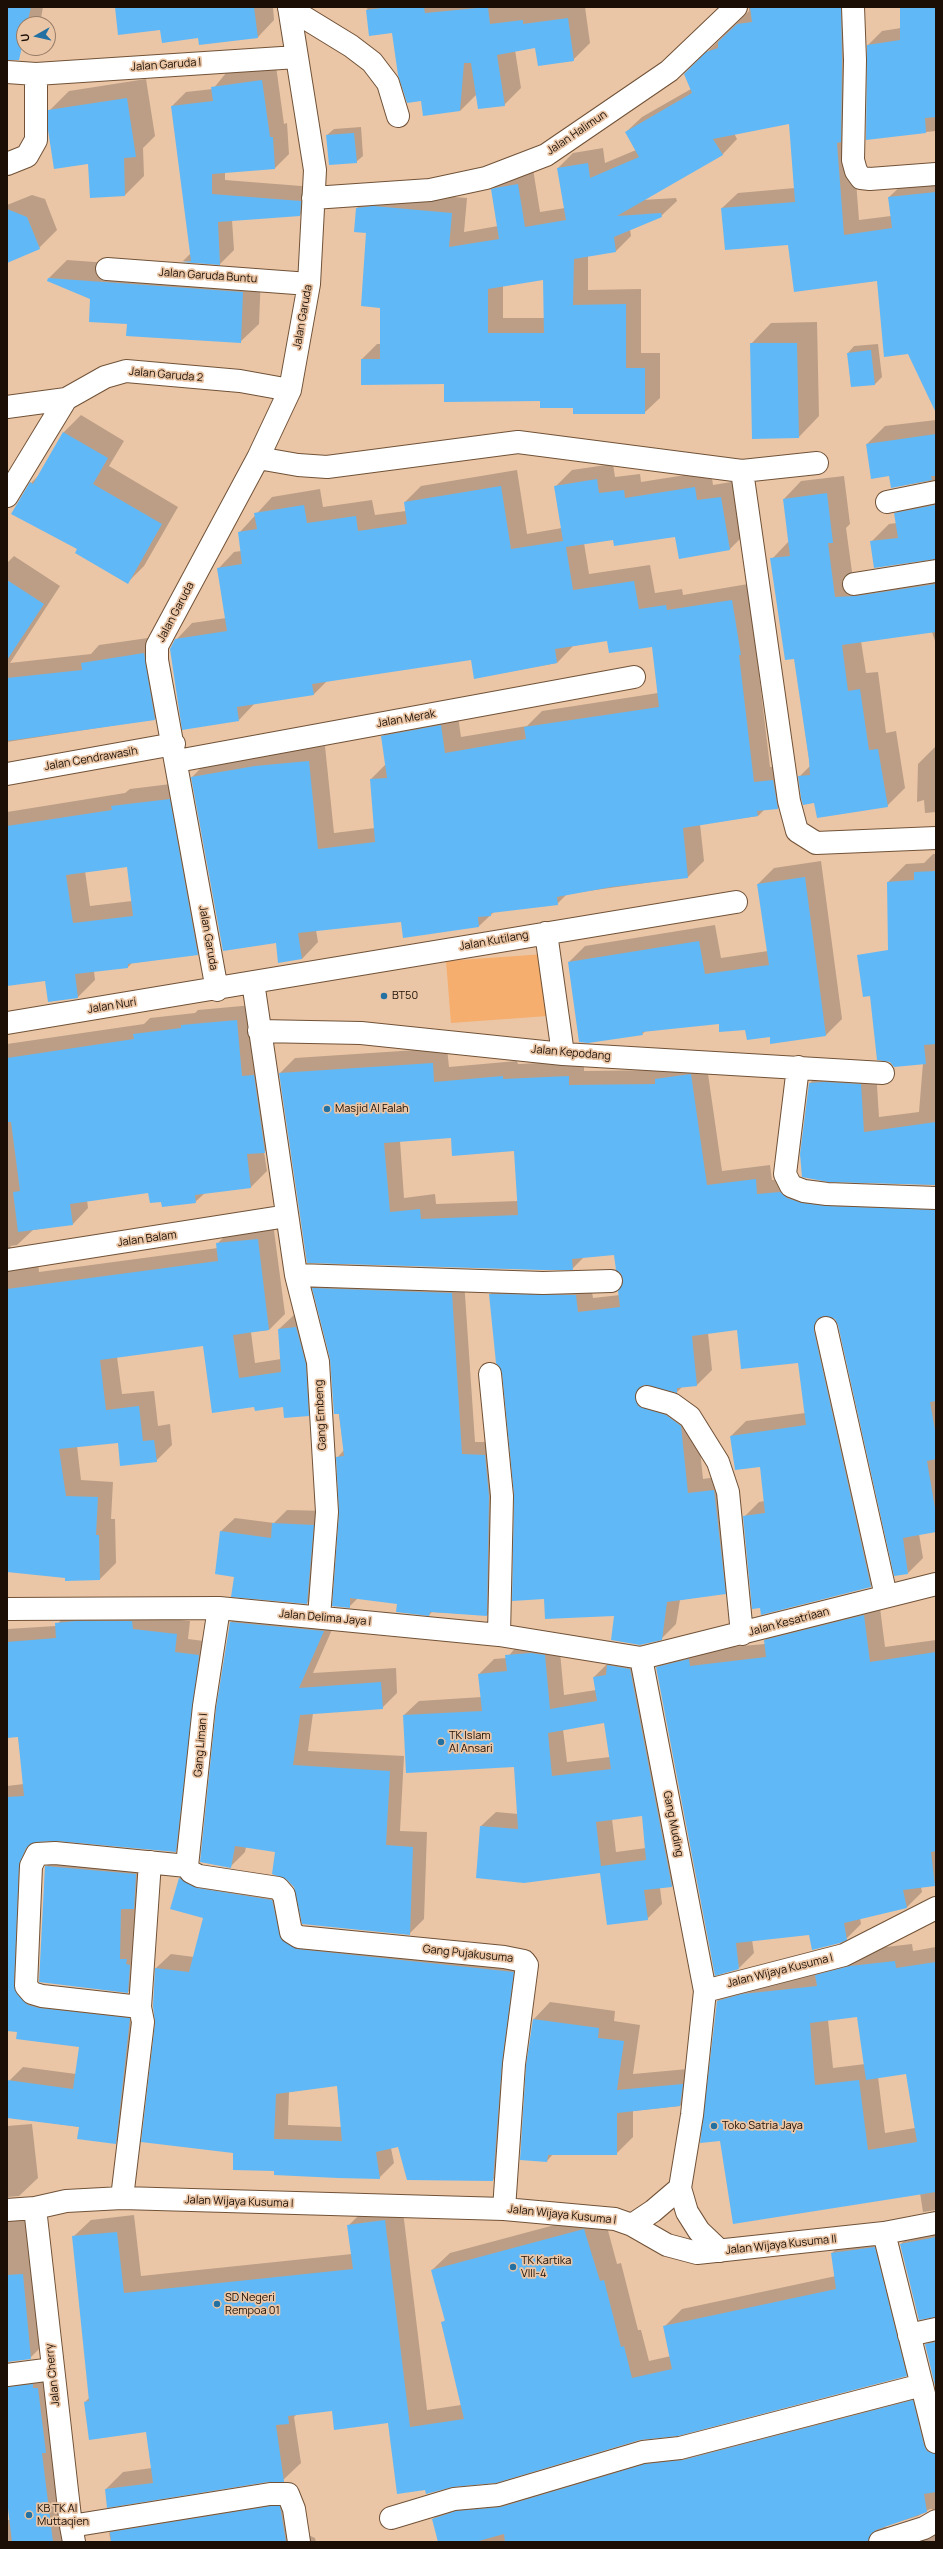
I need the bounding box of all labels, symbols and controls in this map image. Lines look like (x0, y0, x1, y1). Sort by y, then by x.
north arrow (16, 16, 56, 56)
text: U (17, 33, 33, 43)
street label: Jalan Garuda I (130, 56, 202, 74)
street label: Jalan Halimun (544, 108, 610, 158)
street label: Jalan Garuda Buntu (158, 266, 258, 286)
street label: Jalan Garuda (291, 284, 315, 350)
street label: Jalan Garuda 2 (129, 365, 203, 385)
street label: Jalan Garuda (155, 580, 197, 644)
street label: Jalan Merak (376, 707, 436, 731)
street label: Jalan Cendrawasih (43, 744, 139, 774)
street label: Jalan Garuda (196, 905, 220, 971)
street label: Jalan Kutilang (458, 928, 530, 954)
place label: BT50 (392, 989, 418, 1003)
marker: BT50 (379, 991, 389, 1001)
street label: Jalan Nuri (87, 996, 137, 1016)
street label: Jalan Kepodang (531, 1043, 611, 1063)
place label: Masjid Al Falah (335, 1102, 409, 1116)
marker: Masjid Al Falah (322, 1104, 332, 1114)
street label: Jalan Balam (117, 1228, 177, 1250)
street label: Gang Embeng (313, 1379, 329, 1451)
street label: Jalan Kesatriaan (747, 1605, 831, 1639)
street label: Jalan Delima Jaya I (278, 1607, 372, 1629)
street label: Gang Liman I (192, 1713, 210, 1777)
place label: TK Islam Al Ansari (449, 1729, 493, 1755)
marker: TK Islam Al Ansari (436, 1737, 446, 1747)
street label: Gang Muding (660, 1790, 686, 1858)
street label: Gang Pujakusuma (422, 1943, 514, 1965)
street label: Jalan Wijaya Kusuma I (726, 1951, 834, 1991)
place label: Toko Satria Jaya (722, 2119, 803, 2133)
marker: Toko Satria Jaya (709, 2121, 719, 2131)
street label: Jalan Wijaya Kusuma I (184, 2194, 294, 2210)
street label: Jalan Wijaya Kusuma I (507, 2203, 617, 2227)
street label: Jalan Wijaya Kusuma II (725, 2233, 837, 2257)
place label: TK Kartika VIII-4 (521, 2254, 571, 2280)
marker: TK Kartika VIII-4 (508, 2262, 518, 2272)
place label: SD Negeri Rempoa 01 (225, 2291, 280, 2317)
marker: SD Negeri Rempoa 01 (212, 2299, 222, 2309)
street label: Jalan Cherry (43, 2343, 63, 2407)
place label: KB TK Al Muttaqien (37, 2502, 89, 2528)
marker: KB TK Al Muttaqien (24, 2510, 34, 2520)

